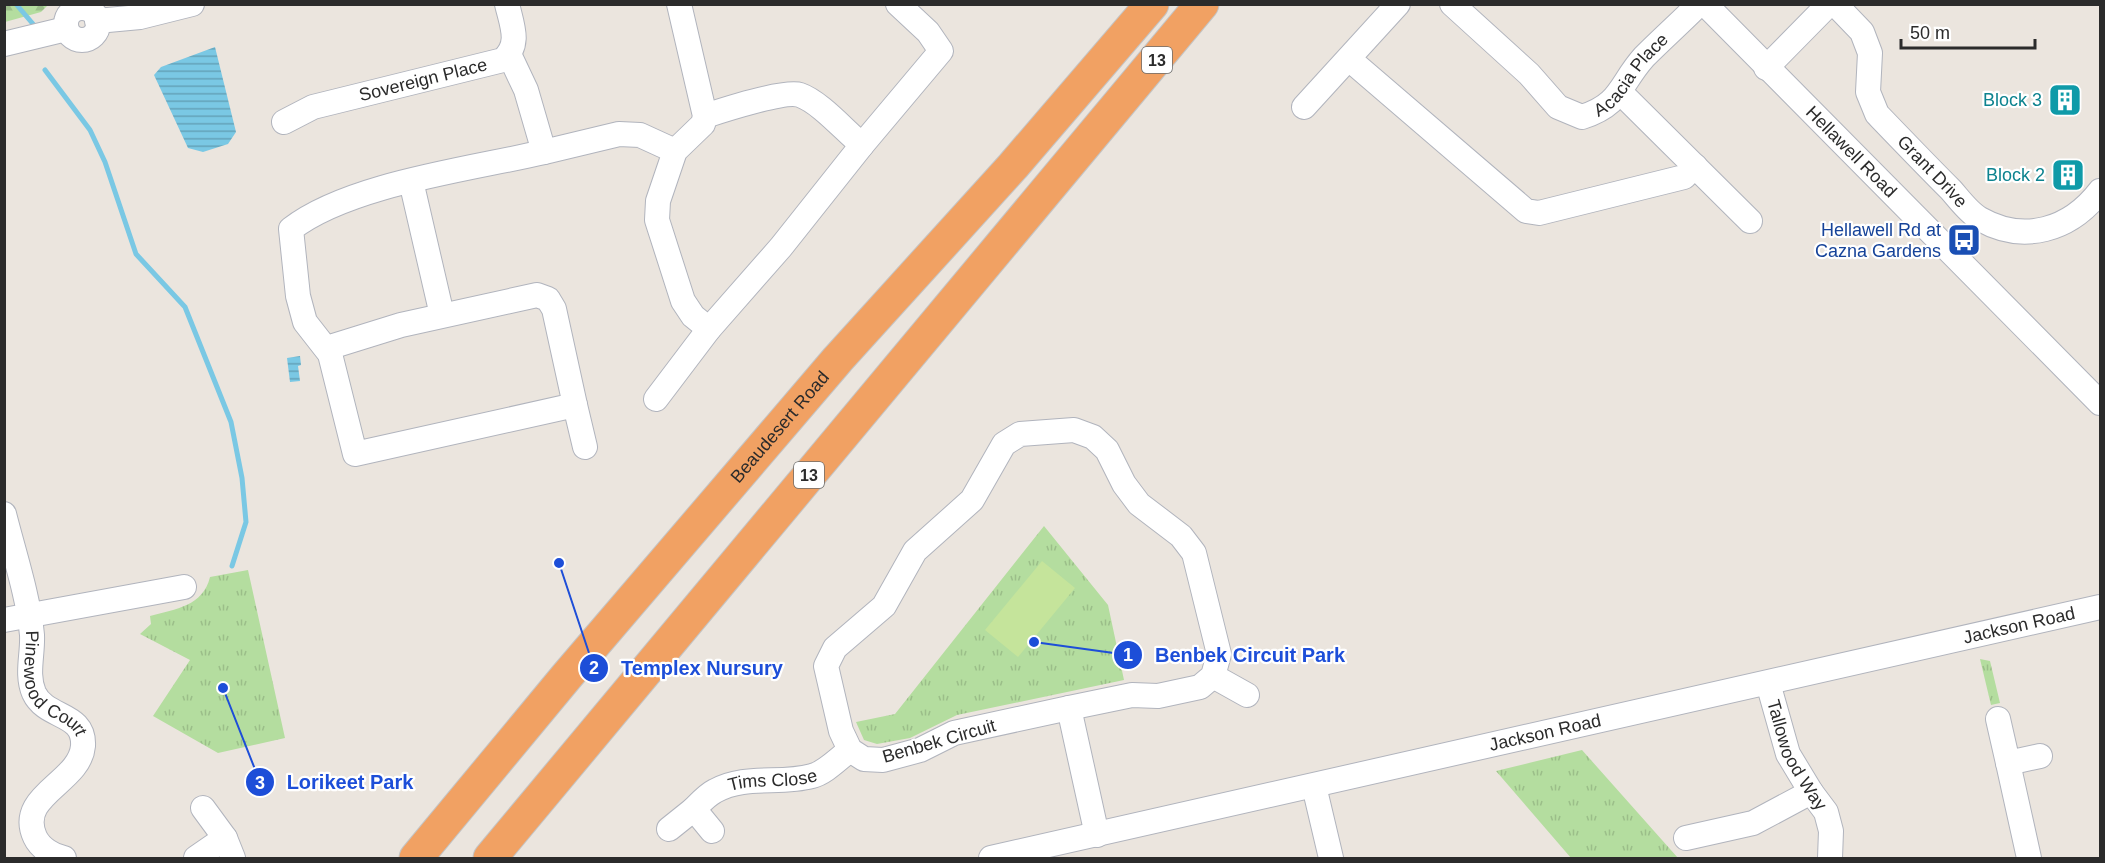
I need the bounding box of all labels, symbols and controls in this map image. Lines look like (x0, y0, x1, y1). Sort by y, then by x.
scale bar (1901, 12, 2034, 50)
text: 50 m (1910, 23, 1950, 43)
street label: Acacia Place (1590, 29, 1672, 121)
road number: 13 (1142, 47, 1172, 73)
street label: Sovereign Place (357, 54, 489, 105)
building icon: Block 3 (2047, 82, 2083, 118)
place label: Block 3 (1983, 90, 2042, 110)
street label: Hellawell Road (1802, 102, 1901, 202)
street label: Grant Drive (1893, 131, 1971, 212)
building icon: Block 2 (2050, 157, 2086, 193)
place label: Block 2 (1986, 165, 2045, 185)
place label: Hellawell Rd at Cazna Gardens (1815, 220, 1941, 261)
bus stop icon: Hellawell Rd at Cazna Gardens (1946, 222, 1982, 258)
street label: Beaudesert Road (727, 367, 833, 487)
road number: 13 (794, 462, 824, 488)
street label: Jackson Road (1961, 603, 2077, 648)
street label: Pinewood Court (20, 630, 91, 739)
callout: Benbek Circuit Park (1113, 636, 1357, 674)
text: Benbek Circuit Park (1155, 644, 1346, 666)
text: 1 (1123, 645, 1133, 665)
callout: Templex Nursury (579, 649, 795, 687)
text: Templex Nursury (621, 657, 784, 679)
text: 2 (589, 658, 599, 678)
street label: Tallowood Way (1763, 697, 1831, 814)
street label: Jackson Road (1487, 710, 1603, 755)
street label: Benbek Circuit (880, 715, 998, 767)
callout: Lorikeet Park (245, 763, 426, 801)
street label: Tims Close (726, 765, 819, 795)
text: Lorikeet Park (287, 771, 414, 793)
text: 3 (255, 773, 265, 793)

